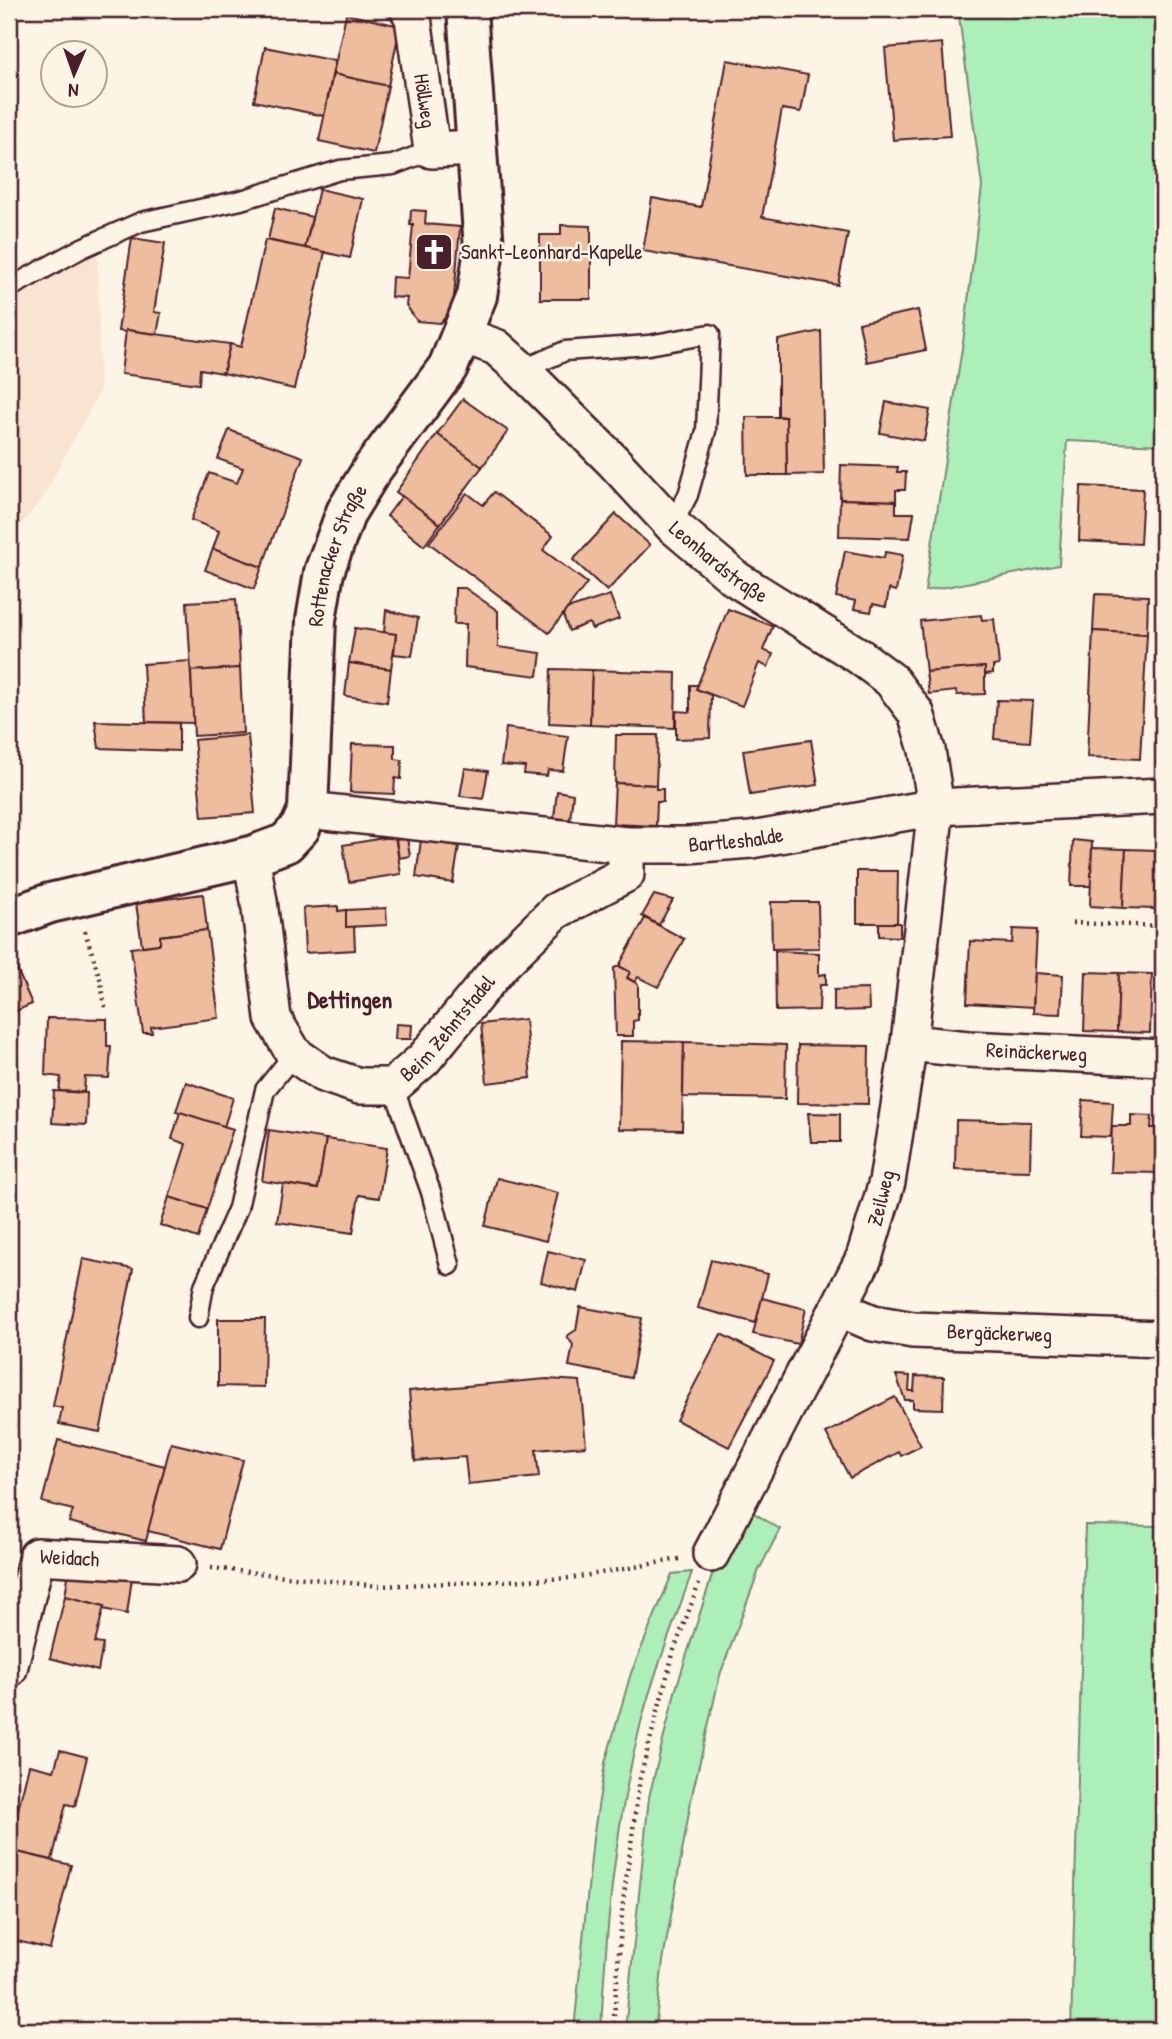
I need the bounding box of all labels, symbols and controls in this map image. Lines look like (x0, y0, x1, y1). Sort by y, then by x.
north arrow (38, 38, 108, 108)
street label: Höllweg (407, 72, 444, 130)
text: N (68, 78, 79, 104)
church icon: Sankt-Leonhard-Kapelle (413, 231, 455, 273)
place label: Sankt-Leonhard-Kapelle (461, 237, 643, 266)
street label: Rottenacker Straße (301, 478, 374, 627)
street label: Leonhardstraße (663, 514, 774, 609)
street label: Bartleshalde (687, 820, 786, 859)
street label: Beim Zehntstadel (393, 968, 502, 1088)
district label: Dettingen (308, 983, 393, 1016)
street label: Reinäckerweg (985, 1035, 1088, 1068)
street label: Zeilweg (860, 1167, 901, 1229)
street label: Bergäckerweg (946, 1316, 1053, 1349)
street label: Weidach (39, 1541, 100, 1574)

